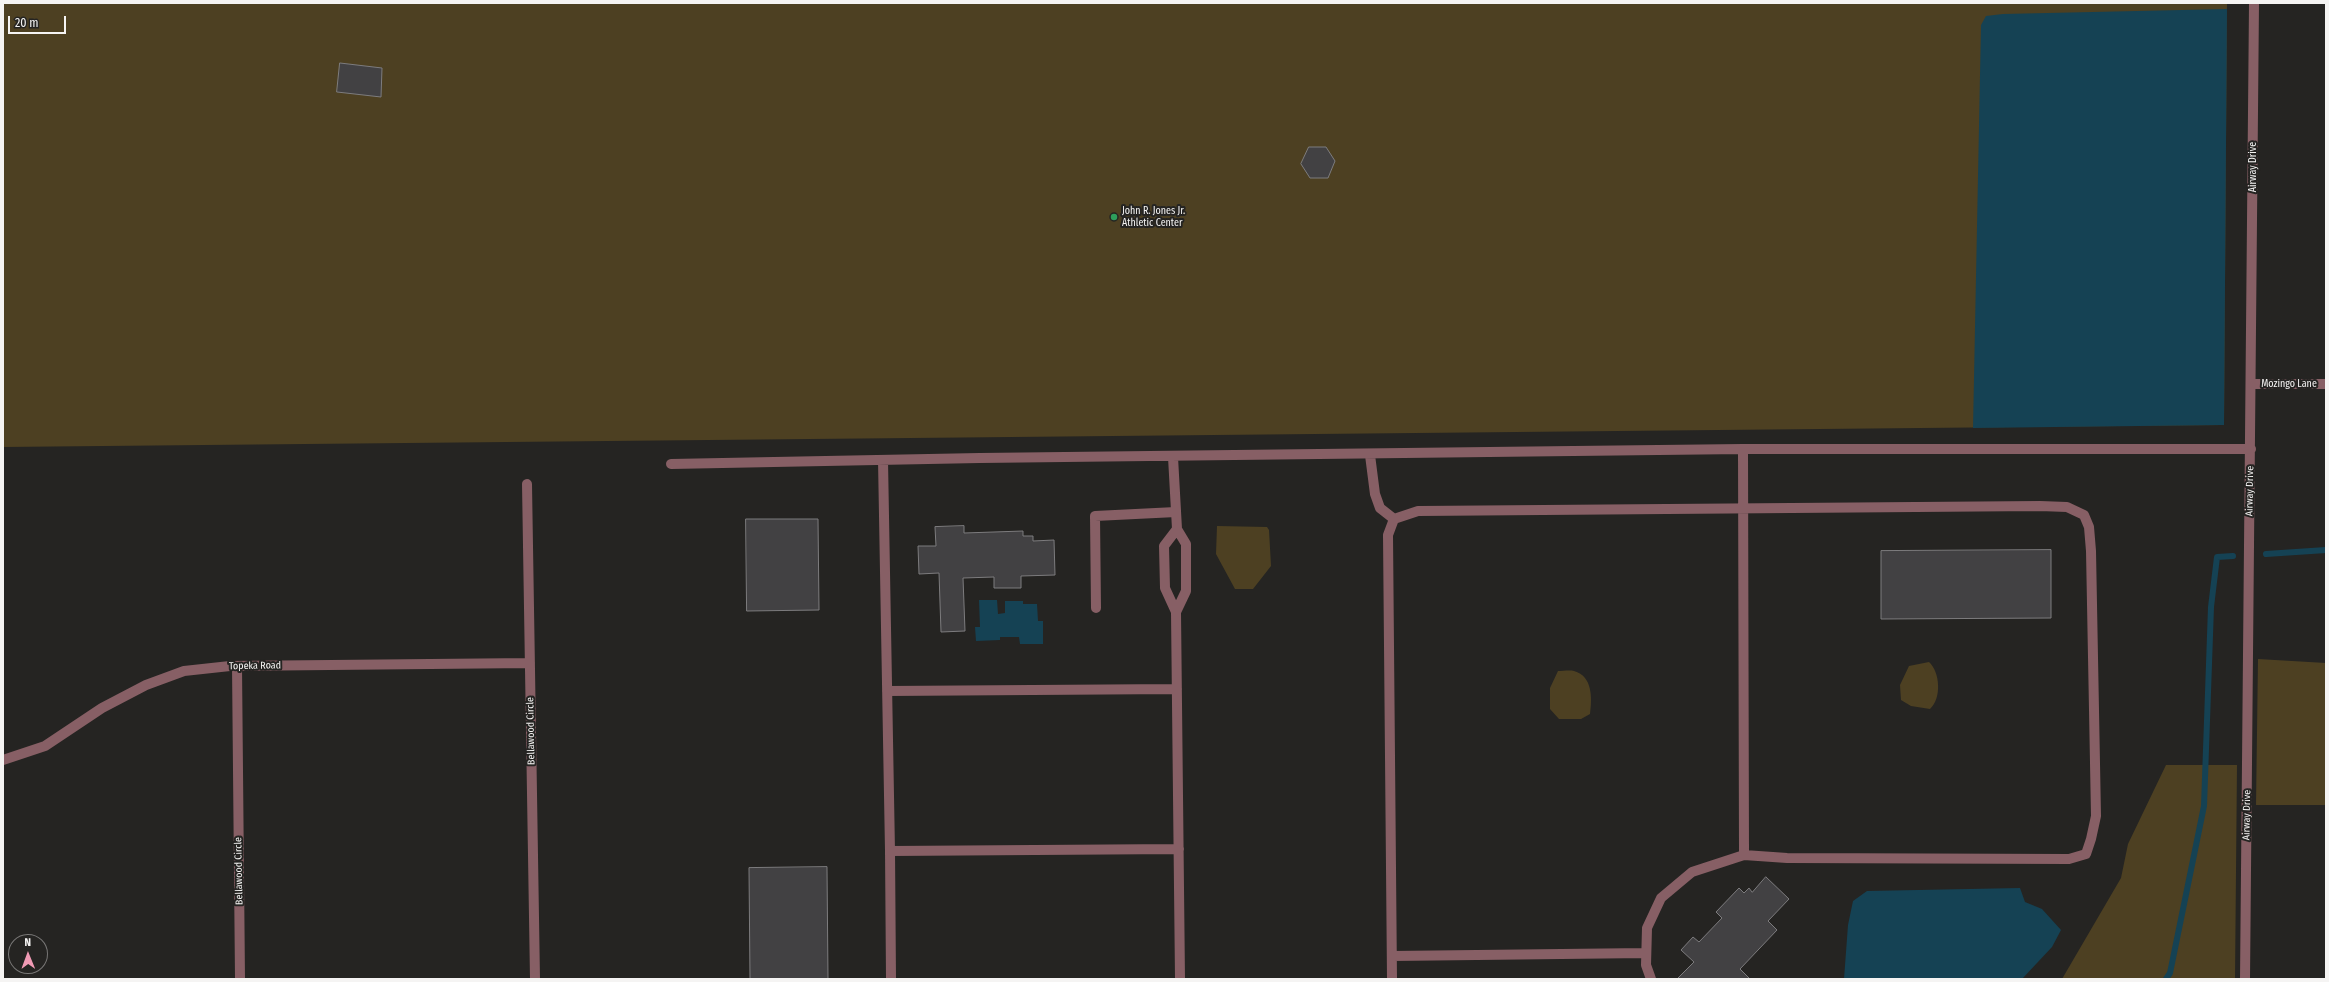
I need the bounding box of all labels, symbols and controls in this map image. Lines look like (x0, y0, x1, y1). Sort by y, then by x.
scale bar (10, 8, 68, 34)
text: 20 m (15, 16, 39, 30)
street label: Airway Drive (2247, 142, 2259, 192)
place label: John R. Jones Jr. Athletic Center (1122, 205, 1185, 228)
marker: John R. Jones Jr. Athletic Center (1109, 212, 1119, 222)
street label: Mozingo Lane (2261, 378, 2317, 390)
street label: Airway Drive (2244, 466, 2256, 516)
street label: Topeka Road (229, 660, 281, 672)
street label: Bellawood Circle (524, 697, 538, 765)
street label: Airway Drive (2241, 790, 2253, 840)
street label: Bellawood Circle (232, 837, 246, 905)
north arrow (8, 934, 48, 974)
text: N (24, 936, 31, 949)

